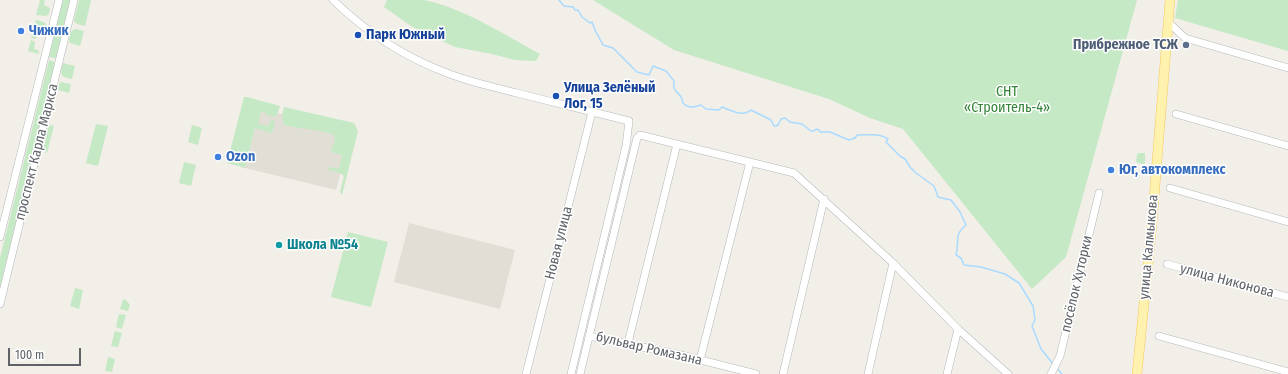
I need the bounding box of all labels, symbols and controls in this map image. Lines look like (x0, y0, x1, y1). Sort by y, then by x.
place label: Чижик (29, 23, 68, 39)
marker: Чижик (16, 26, 26, 36)
place label: Парк Южный (366, 27, 445, 43)
marker: Парк Южный (353, 30, 363, 40)
place label: Прибрежное ТСЖ (1073, 37, 1178, 53)
marker: Прибрежное ТСЖ (1181, 40, 1191, 50)
place label: Улица Зелёный Лог, 15 (564, 80, 656, 112)
street label: проспект Карла Маркса (12, 82, 62, 222)
park label: СНТ «Строитель-4» (964, 84, 1050, 116)
marker: Улица Зелёный Лог, 15 (551, 91, 561, 101)
place label: Ozon (226, 149, 255, 165)
marker: Ozon (213, 152, 223, 162)
place label: Юг, автокомплекс (1119, 162, 1226, 178)
marker: Юг, автокомплекс (1106, 165, 1116, 175)
street label: улица Калмыкова (1136, 194, 1162, 300)
street label: Новая улица (542, 205, 576, 281)
street label: посёлок Хуторки (1058, 234, 1096, 334)
place label: Школа №54 (287, 237, 358, 253)
marker: Школа №54 (274, 240, 284, 250)
street label: улица Никонова (1178, 260, 1276, 302)
street label: бульвар Ромазана (594, 329, 704, 369)
scale bar (10, 340, 83, 366)
text: 100 m (15, 348, 44, 362)

